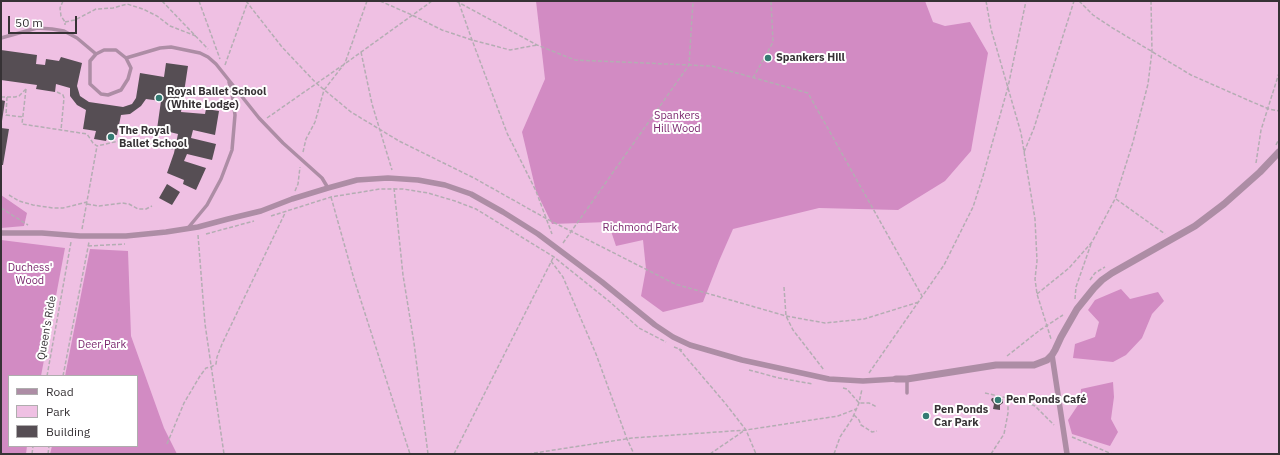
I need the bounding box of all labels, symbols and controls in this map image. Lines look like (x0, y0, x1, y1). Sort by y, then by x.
scale bar (10, 8, 79, 34)
text: 50 m (15, 15, 43, 30)
place label: Spankers Hill (776, 51, 845, 65)
marker: Spankers Hill (763, 53, 773, 63)
place label: Royal Ballet School (White Lodge) (167, 85, 266, 111)
marker: Royal Ballet School (White Lodge) (154, 93, 164, 103)
park label: Spankers Hill Wood (653, 109, 701, 135)
place label: The Royal Ballet School (119, 124, 187, 150)
marker: The Royal Ballet School (106, 132, 116, 142)
park label: Richmond Park (603, 221, 677, 235)
park label: Duchess' Wood (8, 261, 52, 287)
street label: Queen's Ride (35, 295, 59, 361)
park label: Deer Park (78, 338, 126, 352)
legend (8, 375, 138, 447)
text: Road (46, 384, 74, 399)
place label: Pen Ponds Café (1006, 393, 1086, 407)
marker: Pen Ponds Café (993, 395, 1003, 405)
place label: Pen Ponds Car Park (934, 403, 988, 429)
text: Park (46, 404, 70, 419)
marker: Pen Ponds Car Park (921, 411, 931, 421)
text: Building (46, 424, 90, 439)

